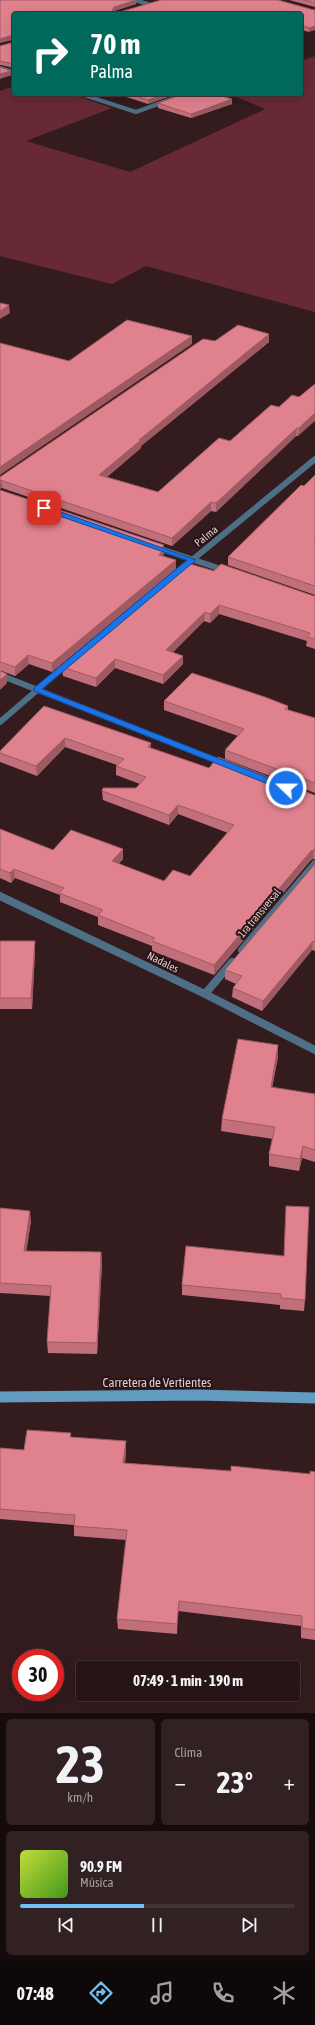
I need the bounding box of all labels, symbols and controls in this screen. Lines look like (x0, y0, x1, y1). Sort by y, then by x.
icon: right (24, 28, 76, 80)
text: 70 m (90, 28, 140, 60)
text: Palma (90, 61, 133, 82)
pin (27, 491, 61, 525)
icon: arrive (33, 497, 55, 519)
street label: Palma (192, 523, 220, 549)
position arrow (265, 767, 307, 809)
street label: 1ra transversal (235, 886, 283, 940)
street label: Nadales (145, 949, 181, 975)
street label: Carretera de Vertientes (103, 1375, 212, 1390)
speed limit sign: 30 (12, 1649, 64, 1701)
text: 07:49 · 1 min · 190 m (133, 1672, 243, 1689)
text: 23 (56, 1734, 105, 1794)
text: Clima (175, 1745, 202, 1760)
text: 23° (217, 1765, 253, 1799)
text: − (175, 1769, 186, 1795)
text: + (284, 1769, 295, 1795)
text: km/h (67, 1790, 93, 1805)
text: 90.9 FM (80, 1858, 122, 1875)
text: Música (80, 1875, 113, 1890)
icon: previous (55, 1914, 77, 1936)
icon: pause (146, 1914, 168, 1936)
icon: next (238, 1914, 260, 1936)
icon: directions (87, 1979, 115, 2007)
icon: music (148, 1979, 176, 2007)
icon: phone (209, 1979, 237, 2007)
icon: climate (270, 1979, 298, 2007)
text: 07:48 (17, 1983, 54, 2004)

